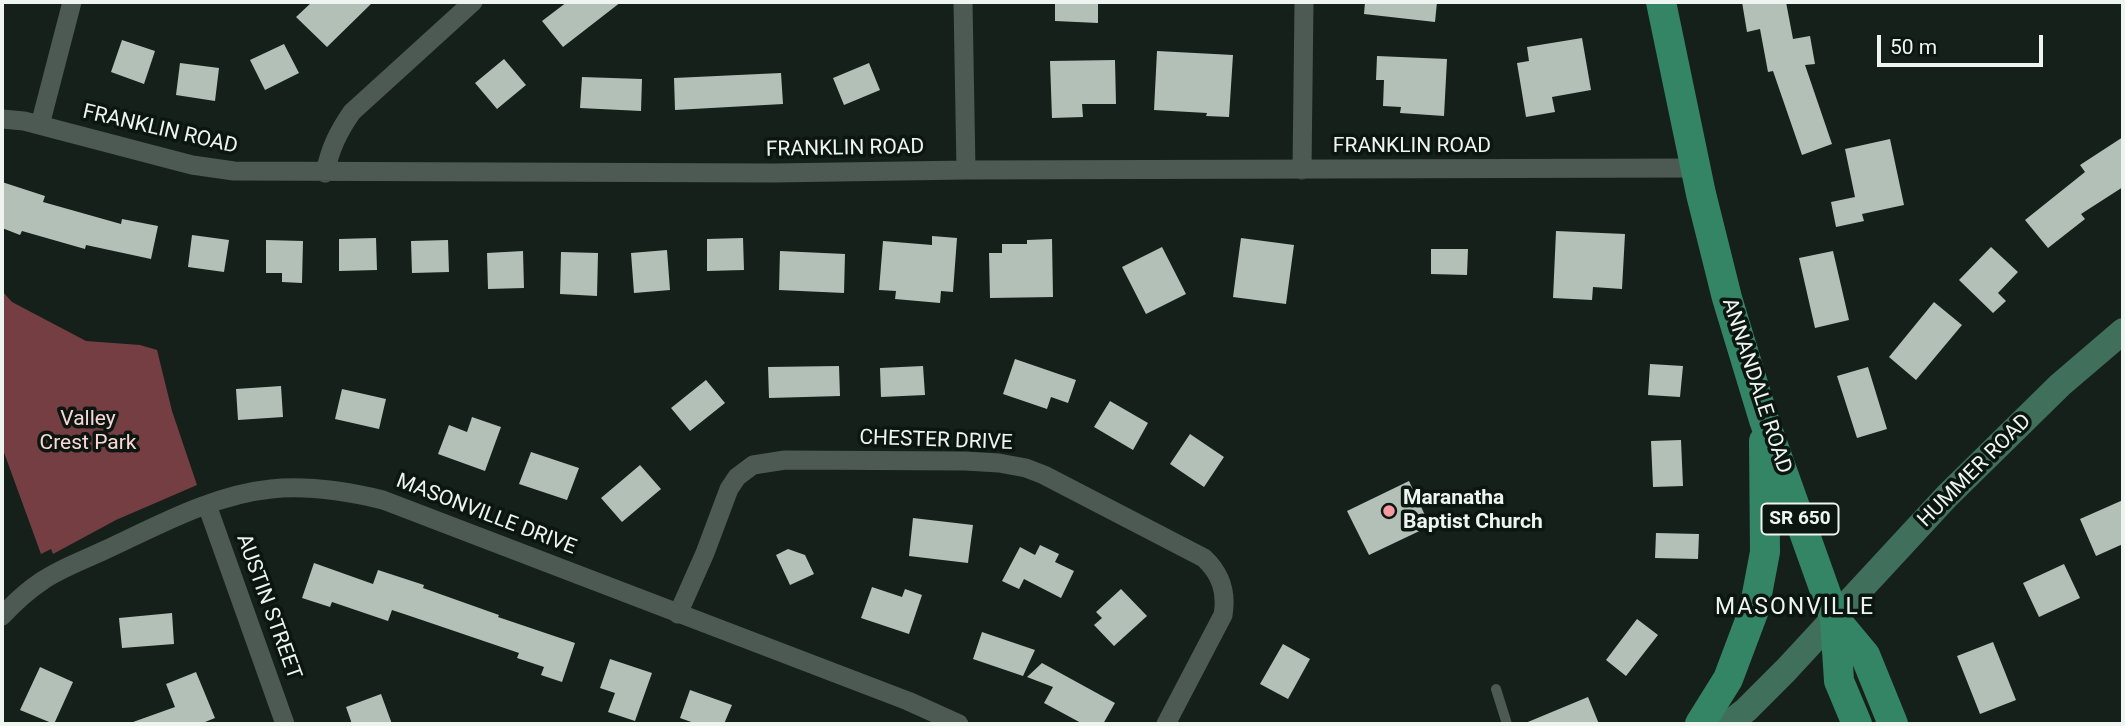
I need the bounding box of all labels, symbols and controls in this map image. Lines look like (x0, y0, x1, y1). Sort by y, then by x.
scale bar (1880, 21, 2046, 65)
text: 50 m (1890, 35, 1937, 59)
street label: FRANKLIN ROAD (80, 100, 240, 160)
street label: FRANKLIN ROAD (1333, 134, 1491, 160)
street label: FRANKLIN ROAD (766, 135, 924, 163)
street label: ANNANDALE ROAD (1716, 295, 1796, 477)
park label: Valley Crest Park (40, 407, 136, 457)
street label: HUMMER ROAD (1913, 409, 2037, 533)
street label: CHESTER DRIVE (859, 426, 1013, 456)
street label: MASONVILLE DRIVE (392, 469, 580, 561)
place label: Maranatha Baptist Church (1403, 486, 1543, 536)
marker: Maranatha Baptist Church (1381, 503, 1397, 519)
road number: SR 650 (1762, 504, 1839, 534)
street label: AUSTIN STREET (230, 531, 306, 683)
district label: MASONVILLE (1716, 594, 1874, 622)

